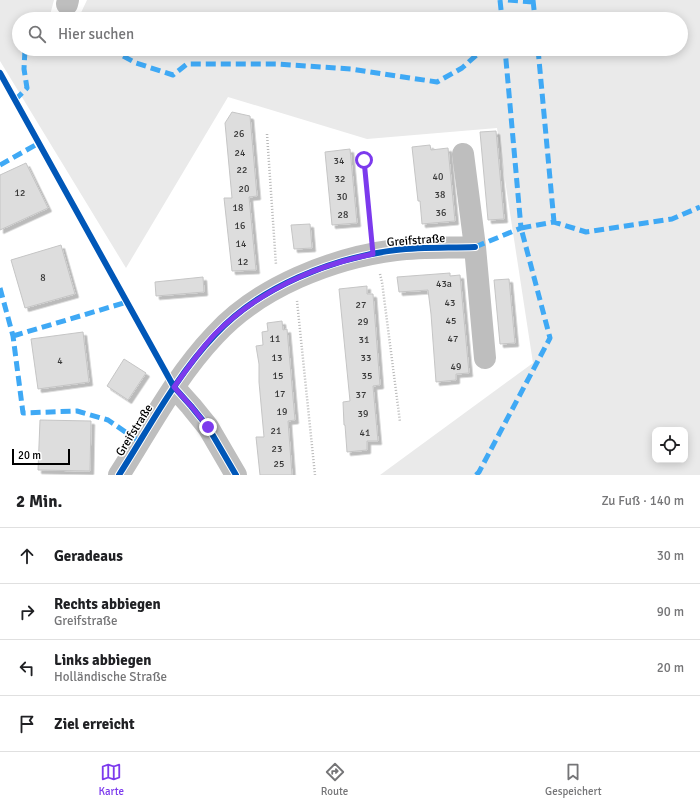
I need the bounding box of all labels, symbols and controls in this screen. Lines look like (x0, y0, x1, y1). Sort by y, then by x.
search box (12, 12, 688, 56)
icon: search (26, 23, 48, 45)
text: Hier suchen (58, 25, 134, 43)
house number: 26 (234, 128, 244, 140)
house number: 24 (235, 147, 246, 159)
route start (355, 151, 373, 169)
house number: 34 (334, 155, 345, 167)
house number: 22 (237, 164, 247, 176)
house number: 40 (433, 171, 443, 183)
house number: 32 (335, 173, 345, 185)
house number: 20 (239, 183, 249, 195)
house number: 12 (15, 187, 25, 199)
house number: 38 (435, 189, 445, 201)
house number: 30 (337, 191, 347, 203)
house number: 18 (233, 202, 243, 214)
house number: 36 (436, 207, 446, 219)
house number: 28 (338, 209, 348, 221)
house number: 16 (235, 220, 245, 232)
street label: Greifstraße (386, 231, 446, 250)
house number: 14 (236, 238, 247, 250)
house number: 12 (238, 256, 248, 268)
house number: 8 (40, 272, 46, 284)
house number: 43a (436, 278, 452, 290)
house number: 43 (445, 297, 455, 309)
house number: 27 (356, 299, 366, 311)
house number: 45 (446, 315, 456, 327)
house number: 29 (358, 316, 368, 328)
house number: 11 (270, 333, 280, 345)
house number: 47 (448, 333, 458, 345)
house number: 31 (359, 334, 369, 346)
house number: 13 (272, 352, 282, 364)
house number: 33 (361, 352, 371, 364)
house number: 4 (57, 355, 63, 367)
house number: 49 (451, 361, 461, 373)
house number: 15 (273, 370, 283, 382)
house number: 35 (362, 370, 372, 382)
house number: 17 (275, 388, 285, 400)
house number: 37 (356, 389, 366, 401)
street label: Greifstraße (113, 401, 156, 459)
house number: 19 (277, 406, 287, 418)
house number: 39 (358, 408, 368, 420)
route end (199, 418, 217, 436)
house number: 21 (271, 425, 281, 437)
house number: 41 (360, 427, 370, 439)
map controls (652, 427, 688, 463)
button: locate (652, 427, 688, 463)
house number: 23 (272, 443, 282, 455)
scale bar (12, 447, 70, 466)
text: 20 m (18, 449, 41, 462)
house number: 25 (274, 458, 284, 470)
text: 2 Min. (16, 491, 62, 512)
text: Zu Fuß · 140 m (601, 493, 684, 509)
icon: ahead (16, 545, 38, 567)
text: Geradeaus (54, 547, 123, 565)
text: 30 m (657, 548, 684, 564)
text: Rechts abbiegen (54, 595, 161, 613)
icon: right (16, 601, 38, 623)
text: 90 m (657, 604, 684, 620)
text: Greifstraße (54, 613, 117, 629)
text: Links abbiegen (54, 651, 151, 669)
icon: left (16, 657, 38, 679)
text: 20 m (657, 660, 684, 676)
text: Holländische Straße (54, 669, 167, 685)
icon: arrive (16, 713, 38, 735)
text: Ziel erreicht (54, 715, 135, 733)
tab: Karte (98, 761, 124, 798)
tab: Route (321, 761, 348, 798)
tab: Gespeichert (545, 761, 602, 798)

